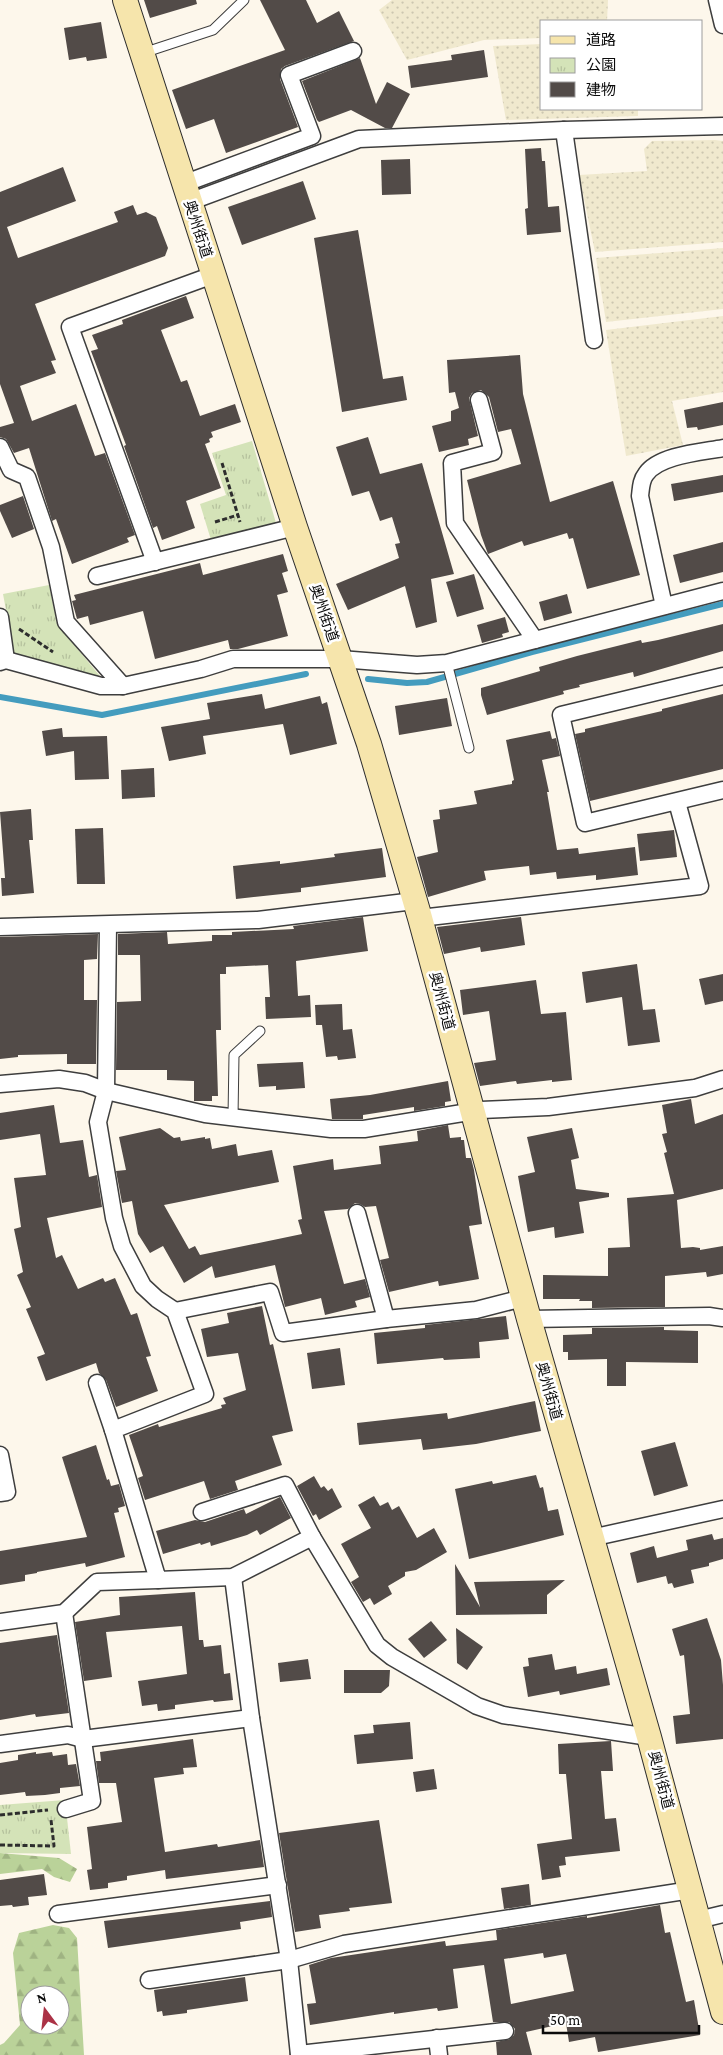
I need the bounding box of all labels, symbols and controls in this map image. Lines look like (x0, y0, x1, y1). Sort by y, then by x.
legend (540, 20, 703, 110)
text: 道路 (586, 32, 616, 48)
text: 公園 (586, 57, 616, 73)
text: 建物 (586, 82, 616, 98)
street label: 奥州街道 (181, 198, 216, 260)
street label: 奥州街道 (307, 582, 342, 644)
street label: 奥州街道 (427, 970, 458, 1032)
street label: 奥州街道 (533, 1360, 566, 1422)
street label: 奥州街道 (646, 1749, 677, 1811)
north arrow (20, 1985, 70, 2035)
text: N (35, 1988, 49, 2006)
scale bar (543, 2002, 699, 2034)
text: 50 m (550, 2012, 580, 2028)

